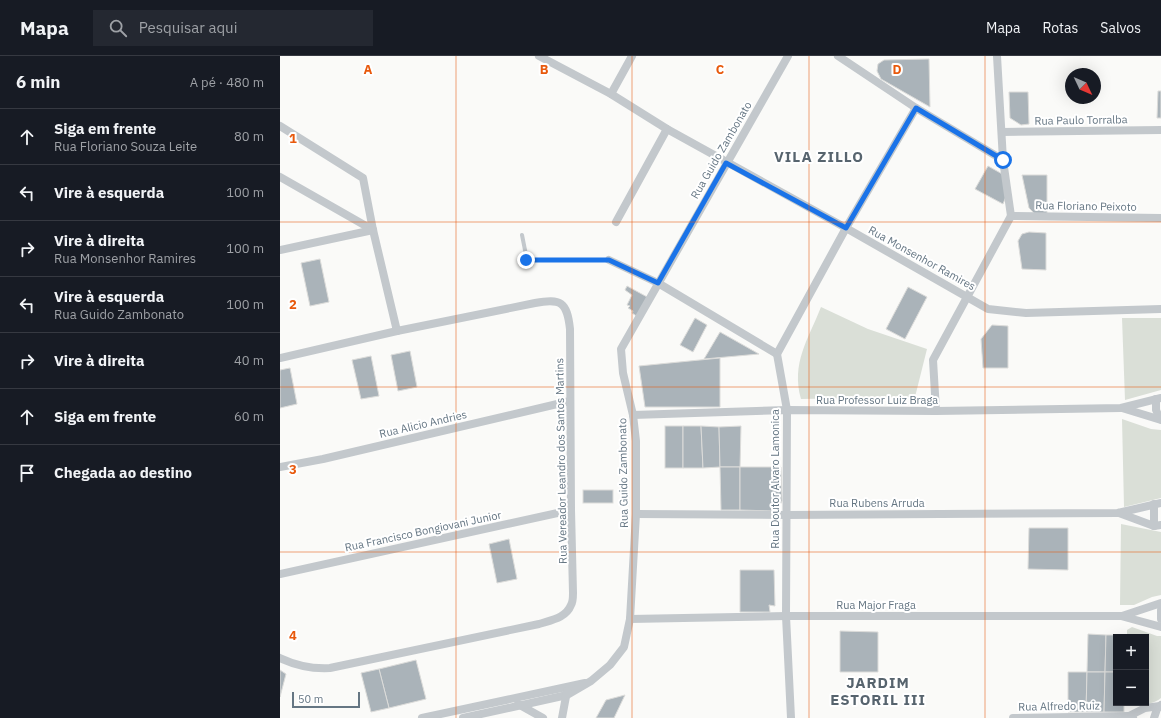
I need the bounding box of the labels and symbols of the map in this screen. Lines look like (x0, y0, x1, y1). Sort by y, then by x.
text: A (364, 61, 373, 78)
text: B (540, 61, 549, 78)
text: C (716, 61, 725, 78)
text: D (892, 61, 902, 78)
north arrow (1065, 68, 1101, 104)
street label: Rua Guido Zambonato (687, 99, 755, 201)
street label: Rua Paulo Torralba (1034, 112, 1128, 128)
text: 1 (289, 130, 297, 147)
district label: VILA ZILLO (774, 147, 864, 166)
route start (994, 151, 1012, 169)
street label: Rua Floriano Peixoto (1035, 198, 1137, 214)
street label: Rua Monsenhor Ramires (866, 223, 978, 293)
route end (517, 251, 535, 269)
text: 2 (289, 296, 297, 313)
street label: Rua Vereador Leandro dos Santos Martins (552, 358, 570, 564)
street label: Rua Professor Luiz Braga (816, 393, 938, 407)
street label: Rua Alicio Andries (378, 407, 468, 441)
street label: Rua Doutor Alvaro Lamonica (768, 409, 782, 549)
street label: Rua Guido Zambonato (615, 418, 631, 528)
text: 3 (289, 461, 297, 478)
street label: Rua Rubens Arruda (829, 496, 925, 510)
street label: Rua Francisco Bongiovani Junior (343, 508, 503, 554)
street label: Rua Major Fraga (836, 598, 916, 612)
text: 4 (289, 627, 297, 644)
district label: JARDIM ESTORIL III (830, 673, 926, 709)
scale bar (292, 690, 360, 709)
street label: Rua Alfredo Ruiz (1018, 698, 1100, 714)

